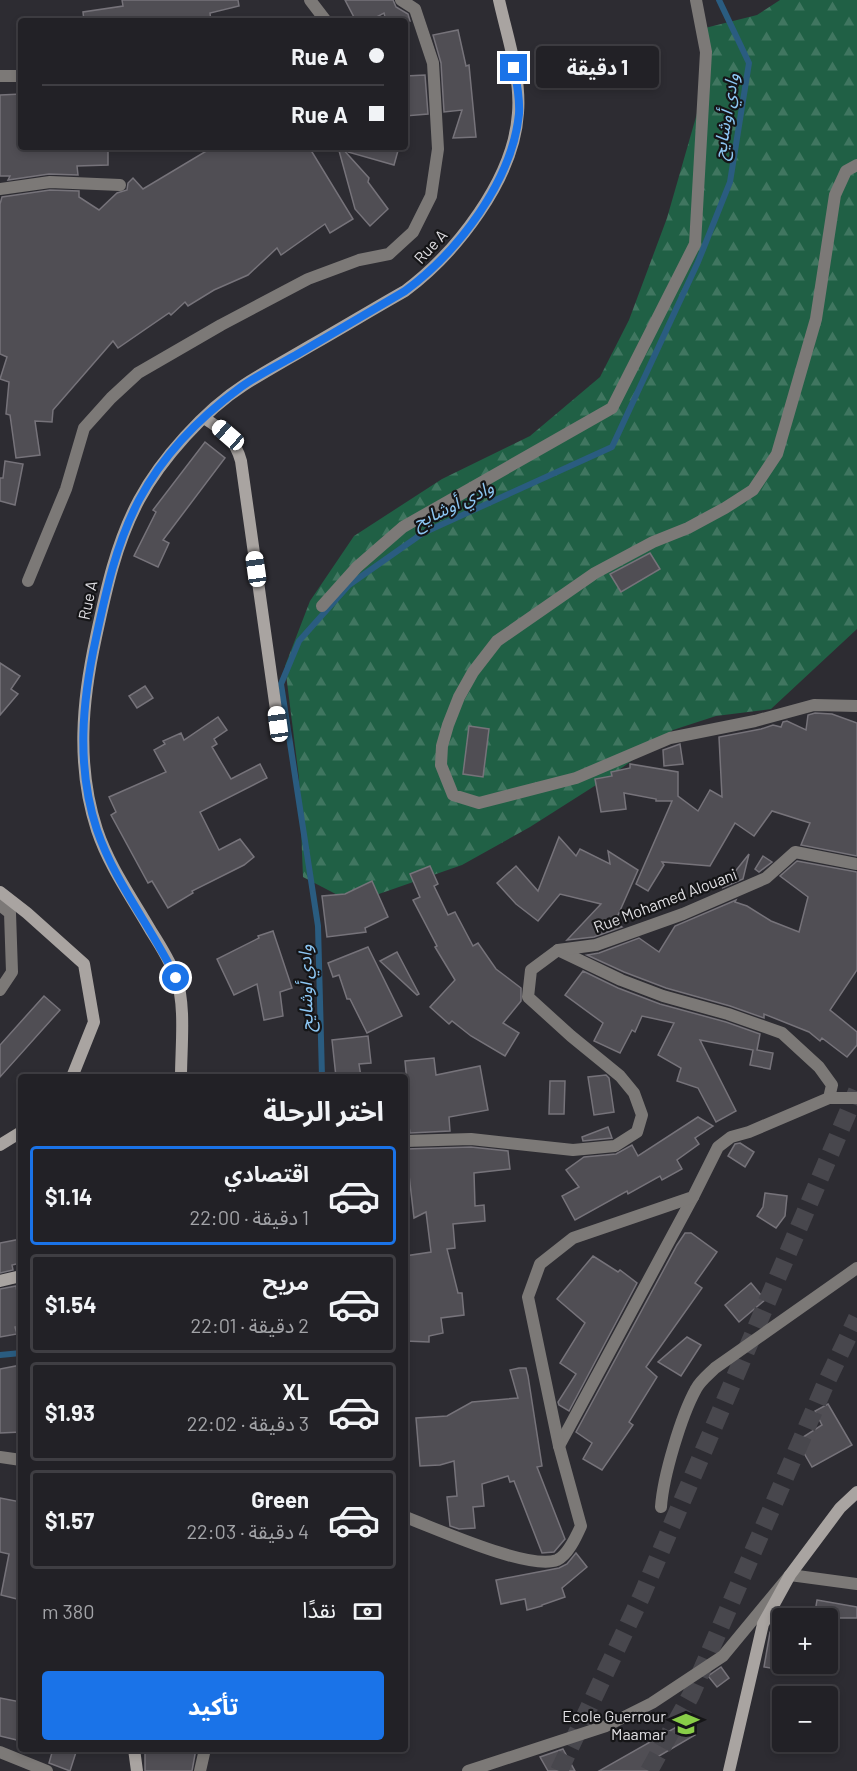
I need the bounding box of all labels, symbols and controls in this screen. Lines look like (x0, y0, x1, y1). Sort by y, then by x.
text: Rue A (291, 43, 348, 69)
callout: 1 دقيقة (535, 47, 658, 89)
route end (500, 54, 527, 81)
text: 1 دقيقة (567, 55, 628, 79)
water label: وادي أوشايح (707, 71, 747, 162)
text: Rue A (291, 101, 348, 127)
street label: Rue A (409, 225, 451, 267)
car (209, 416, 247, 454)
water label: وادي أوشايح (408, 475, 499, 537)
car (245, 550, 267, 588)
street label: Rue A (74, 578, 100, 621)
car (267, 705, 289, 743)
street label: Rue Mohamed Alouani (591, 864, 739, 936)
water label: وادي أوشايح (293, 944, 321, 1033)
route start (162, 964, 189, 991)
text: اختر الرحلة (263, 1094, 384, 1126)
text: اقتصادي (224, 1160, 309, 1186)
icon: car (327, 1169, 381, 1223)
text: $1.14 (45, 1183, 92, 1209)
text: 1 دقيقة · 22:00 (189, 1205, 309, 1229)
text: مريح (263, 1268, 309, 1294)
icon: car (327, 1277, 381, 1331)
text: $1.54 (45, 1291, 96, 1317)
text: 2 دقيقة · 22:01 (191, 1313, 309, 1337)
text: XL (283, 1378, 309, 1404)
icon: car (327, 1385, 381, 1439)
text: $1.93 (45, 1399, 95, 1425)
text: 3 دقيقة · 22:02 (187, 1411, 309, 1435)
text: Green (251, 1486, 309, 1512)
icon: car (327, 1493, 381, 1547)
text: $1.57 (45, 1507, 94, 1533)
text: 4 دقيقة · 22:03 (186, 1519, 309, 1543)
icon: cash (351, 1595, 384, 1628)
text: نقدًا (302, 1596, 336, 1622)
text: 380 m (42, 1599, 95, 1623)
map controls (772, 1608, 838, 1752)
button: + (772, 1608, 838, 1674)
button: تأكيد (42, 1671, 384, 1740)
button: − (772, 1686, 838, 1752)
place label: Ecole Guerrour Maamar (562, 1706, 666, 1743)
school or university icon: Ecole Guerrour Maamar (671, 1709, 701, 1739)

